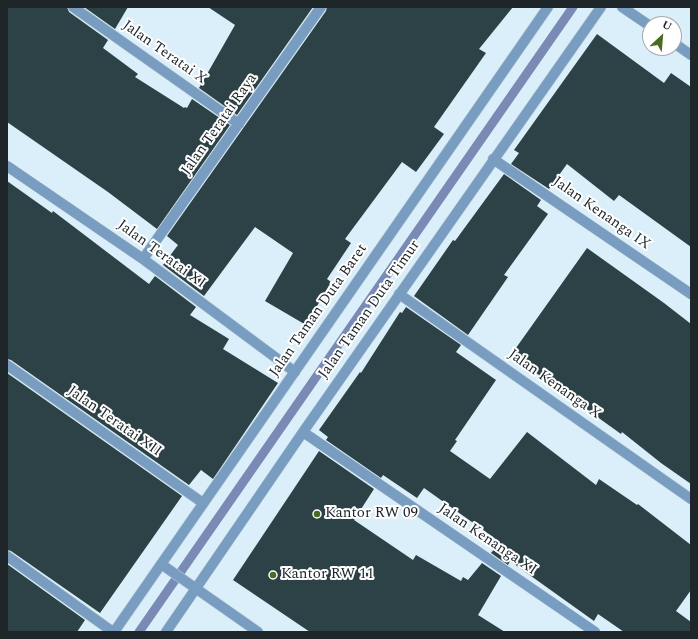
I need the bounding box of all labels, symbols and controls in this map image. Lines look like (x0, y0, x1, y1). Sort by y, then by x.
north arrow (642, 16, 682, 56)
text: U (659, 16, 675, 35)
street label: Jalan Teratai X (118, 17, 210, 89)
street label: Jalan Teratai Raya (178, 71, 262, 179)
street label: Jalan Kenanga IX (549, 174, 653, 254)
street label: Jalan Teratai XI (113, 217, 209, 293)
street label: Jalan Taman Duta Timur (315, 237, 425, 383)
street label: Jalan Taman Duta Baret (266, 241, 372, 381)
street label: Jalan Kenanga X (504, 346, 604, 424)
street label: Jalan Teratai XII (63, 383, 165, 461)
street label: Jalan Kenanga XI (434, 500, 540, 580)
place label: Kantor RW 09 (325, 505, 418, 523)
marker: Kantor RW 09 (312, 509, 322, 519)
place label: Kantor RW 11 (281, 566, 374, 584)
marker: Kantor RW 11 (268, 570, 278, 580)

